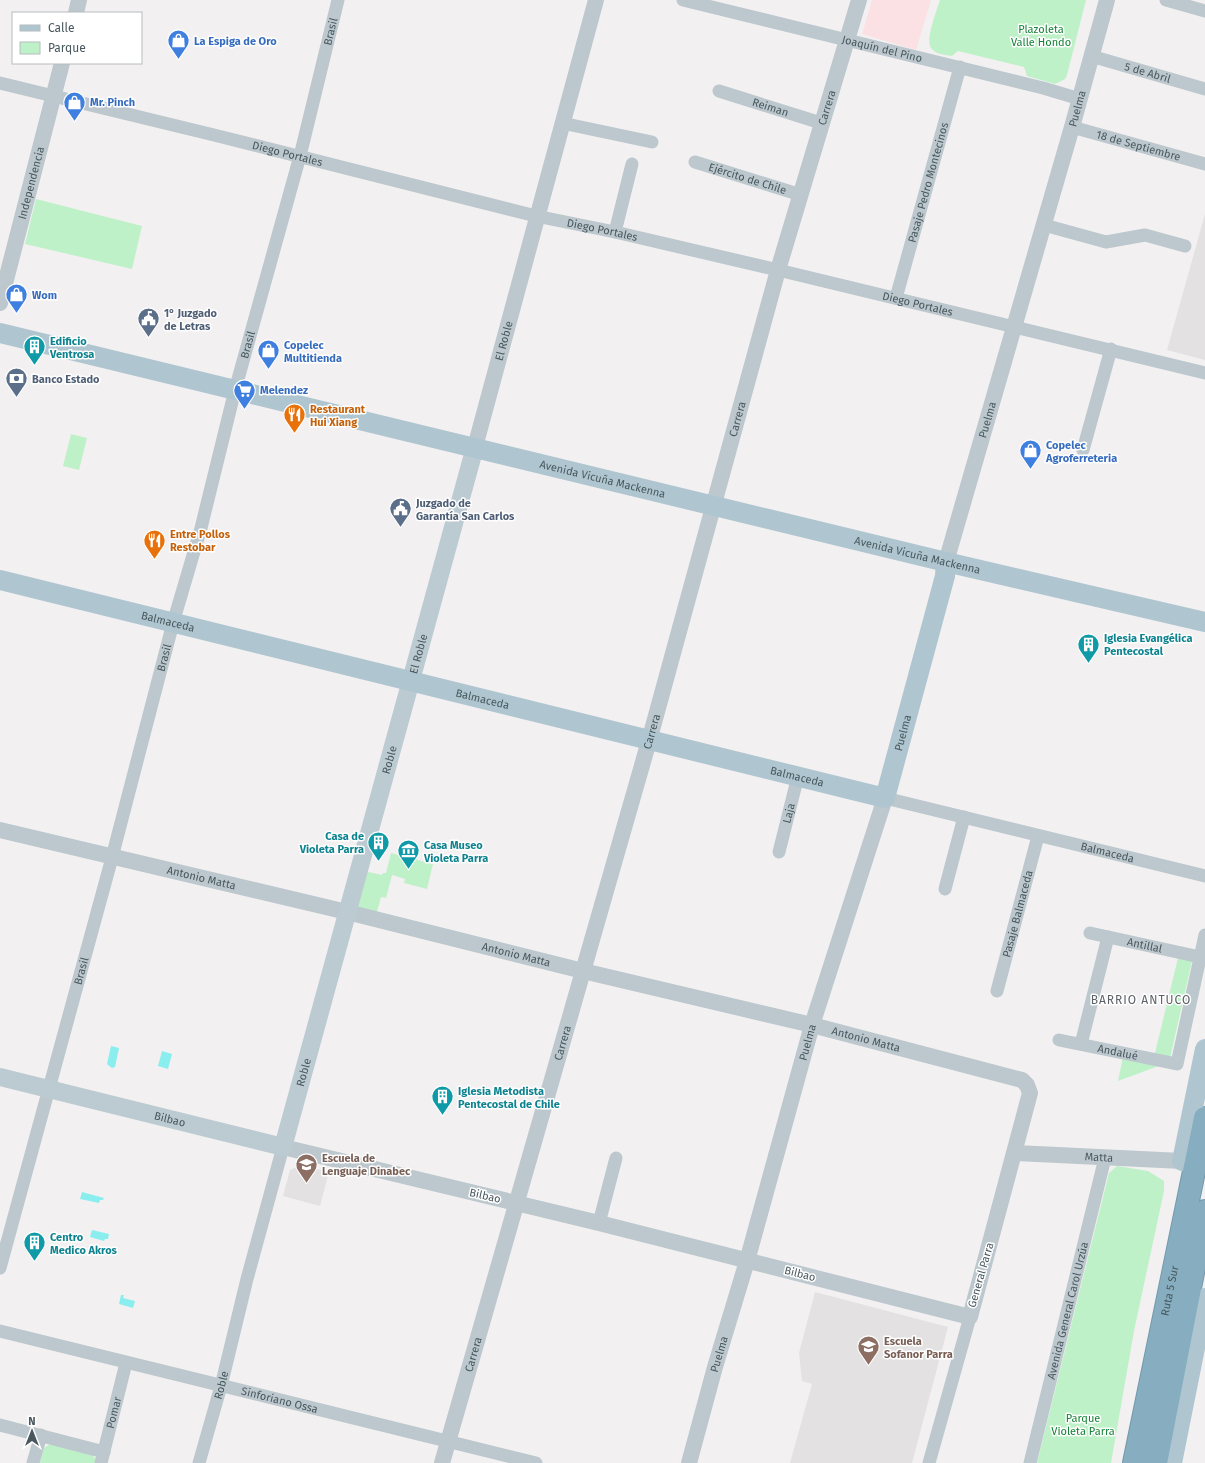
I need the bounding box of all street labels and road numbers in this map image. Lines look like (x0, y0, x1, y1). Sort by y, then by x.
street label: Brasil (321, 16, 340, 47)
street label: Joaquín del Pino (841, 33, 924, 65)
street label: 5 de Abril (1123, 60, 1172, 85)
street label: Carrera (815, 88, 838, 127)
street label: Puelma (1066, 89, 1088, 128)
street label: Reiman (751, 95, 790, 119)
street label: Pasaje Pedro Montecinos (905, 121, 951, 244)
street label: 18 de Septiembre (1095, 128, 1182, 163)
street label: Diego Portales (251, 138, 324, 169)
street label: Independencia (15, 145, 47, 221)
street label: Ejército de Chile (707, 160, 788, 197)
street label: Diego Portales (566, 216, 639, 244)
street label: Diego Portales (881, 289, 954, 318)
street label: El Roble (492, 320, 515, 362)
street label: Brasil (238, 329, 258, 360)
street label: Carrera (726, 400, 748, 438)
street label: Puelma (976, 400, 999, 440)
street label: Avenida Vicuña Mackenna (538, 457, 667, 500)
street label: Avenida Vicuña Mackenna (853, 534, 982, 576)
street label: Balmaceda (140, 609, 196, 634)
street label: El Roble (407, 632, 430, 675)
street label: Brasil (154, 642, 174, 673)
street label: Balmaceda (454, 686, 511, 712)
street label: Carrera (641, 712, 663, 751)
street label: Puelma (891, 713, 914, 752)
street label: Roble (379, 744, 399, 775)
street label: Balmaceda (769, 763, 825, 789)
street label: Laja (780, 802, 797, 825)
street label: Balmaceda (1079, 839, 1136, 865)
street label: Antonio Matta (166, 863, 237, 892)
street label: Pasaje Balmaceda (1000, 869, 1035, 959)
street label: Antillal (1126, 935, 1163, 955)
street label: Antonio Matta (481, 939, 552, 969)
street label: Brasil (71, 956, 91, 986)
street label: Puelma (796, 1023, 818, 1062)
street label: Carrera (551, 1024, 574, 1062)
street label: Antonio Matta (830, 1024, 902, 1054)
street label: Andalué (1096, 1042, 1139, 1062)
street label: Roble (293, 1057, 314, 1088)
street label: Bilbao (153, 1109, 187, 1129)
street label: Matta (1084, 1150, 1113, 1164)
street label: Bilbao (468, 1186, 502, 1206)
street label: Avenida General Carol Urzúa (1044, 1240, 1091, 1381)
street label: General Parra (966, 1241, 996, 1309)
street label: Bilbao (783, 1264, 817, 1284)
street label: Ruta 5 Sur (1158, 1264, 1181, 1317)
street label: Puelma (707, 1334, 731, 1374)
street label: Carrera (462, 1335, 484, 1374)
street label: Roble (211, 1370, 231, 1401)
street label: Sinforiano Ossa (240, 1384, 319, 1416)
street label: Pomar (103, 1395, 124, 1430)

